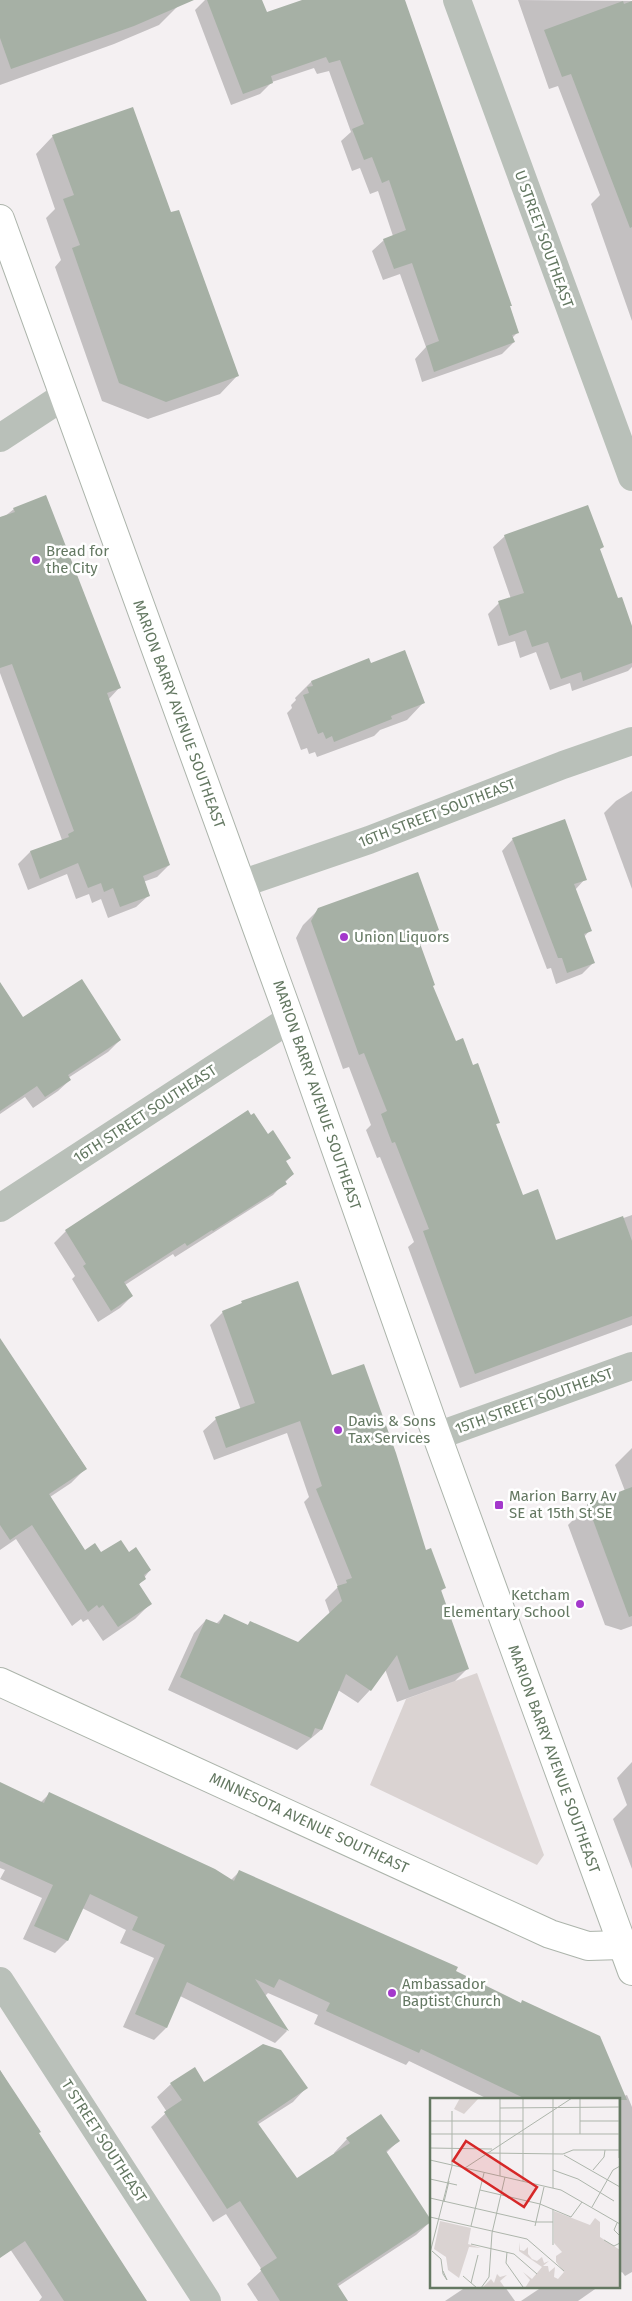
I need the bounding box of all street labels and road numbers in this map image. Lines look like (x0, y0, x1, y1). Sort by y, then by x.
street label: U STREET SOUTHEAST (511, 168, 577, 310)
street label: MARION BARRY AVENUE SOUTHEAST (129, 597, 229, 831)
street label: 16TH STREET SOUTHEAST (356, 775, 518, 851)
street label: MARION BARRY AVENUE SOUTHEAST (269, 978, 365, 1212)
street label: 16TH STREET SOUTHEAST (70, 1061, 220, 1167)
street label: 15TH STREET SOUTHEAST (453, 1364, 616, 1438)
street label: MARION BARRY AVENUE SOUTHEAST (504, 1642, 604, 1876)
street label: MINNESOTA AVENUE SOUTHEAST (207, 1769, 412, 1877)
street label: T STREET SOUTHEAST (58, 2076, 151, 2206)

